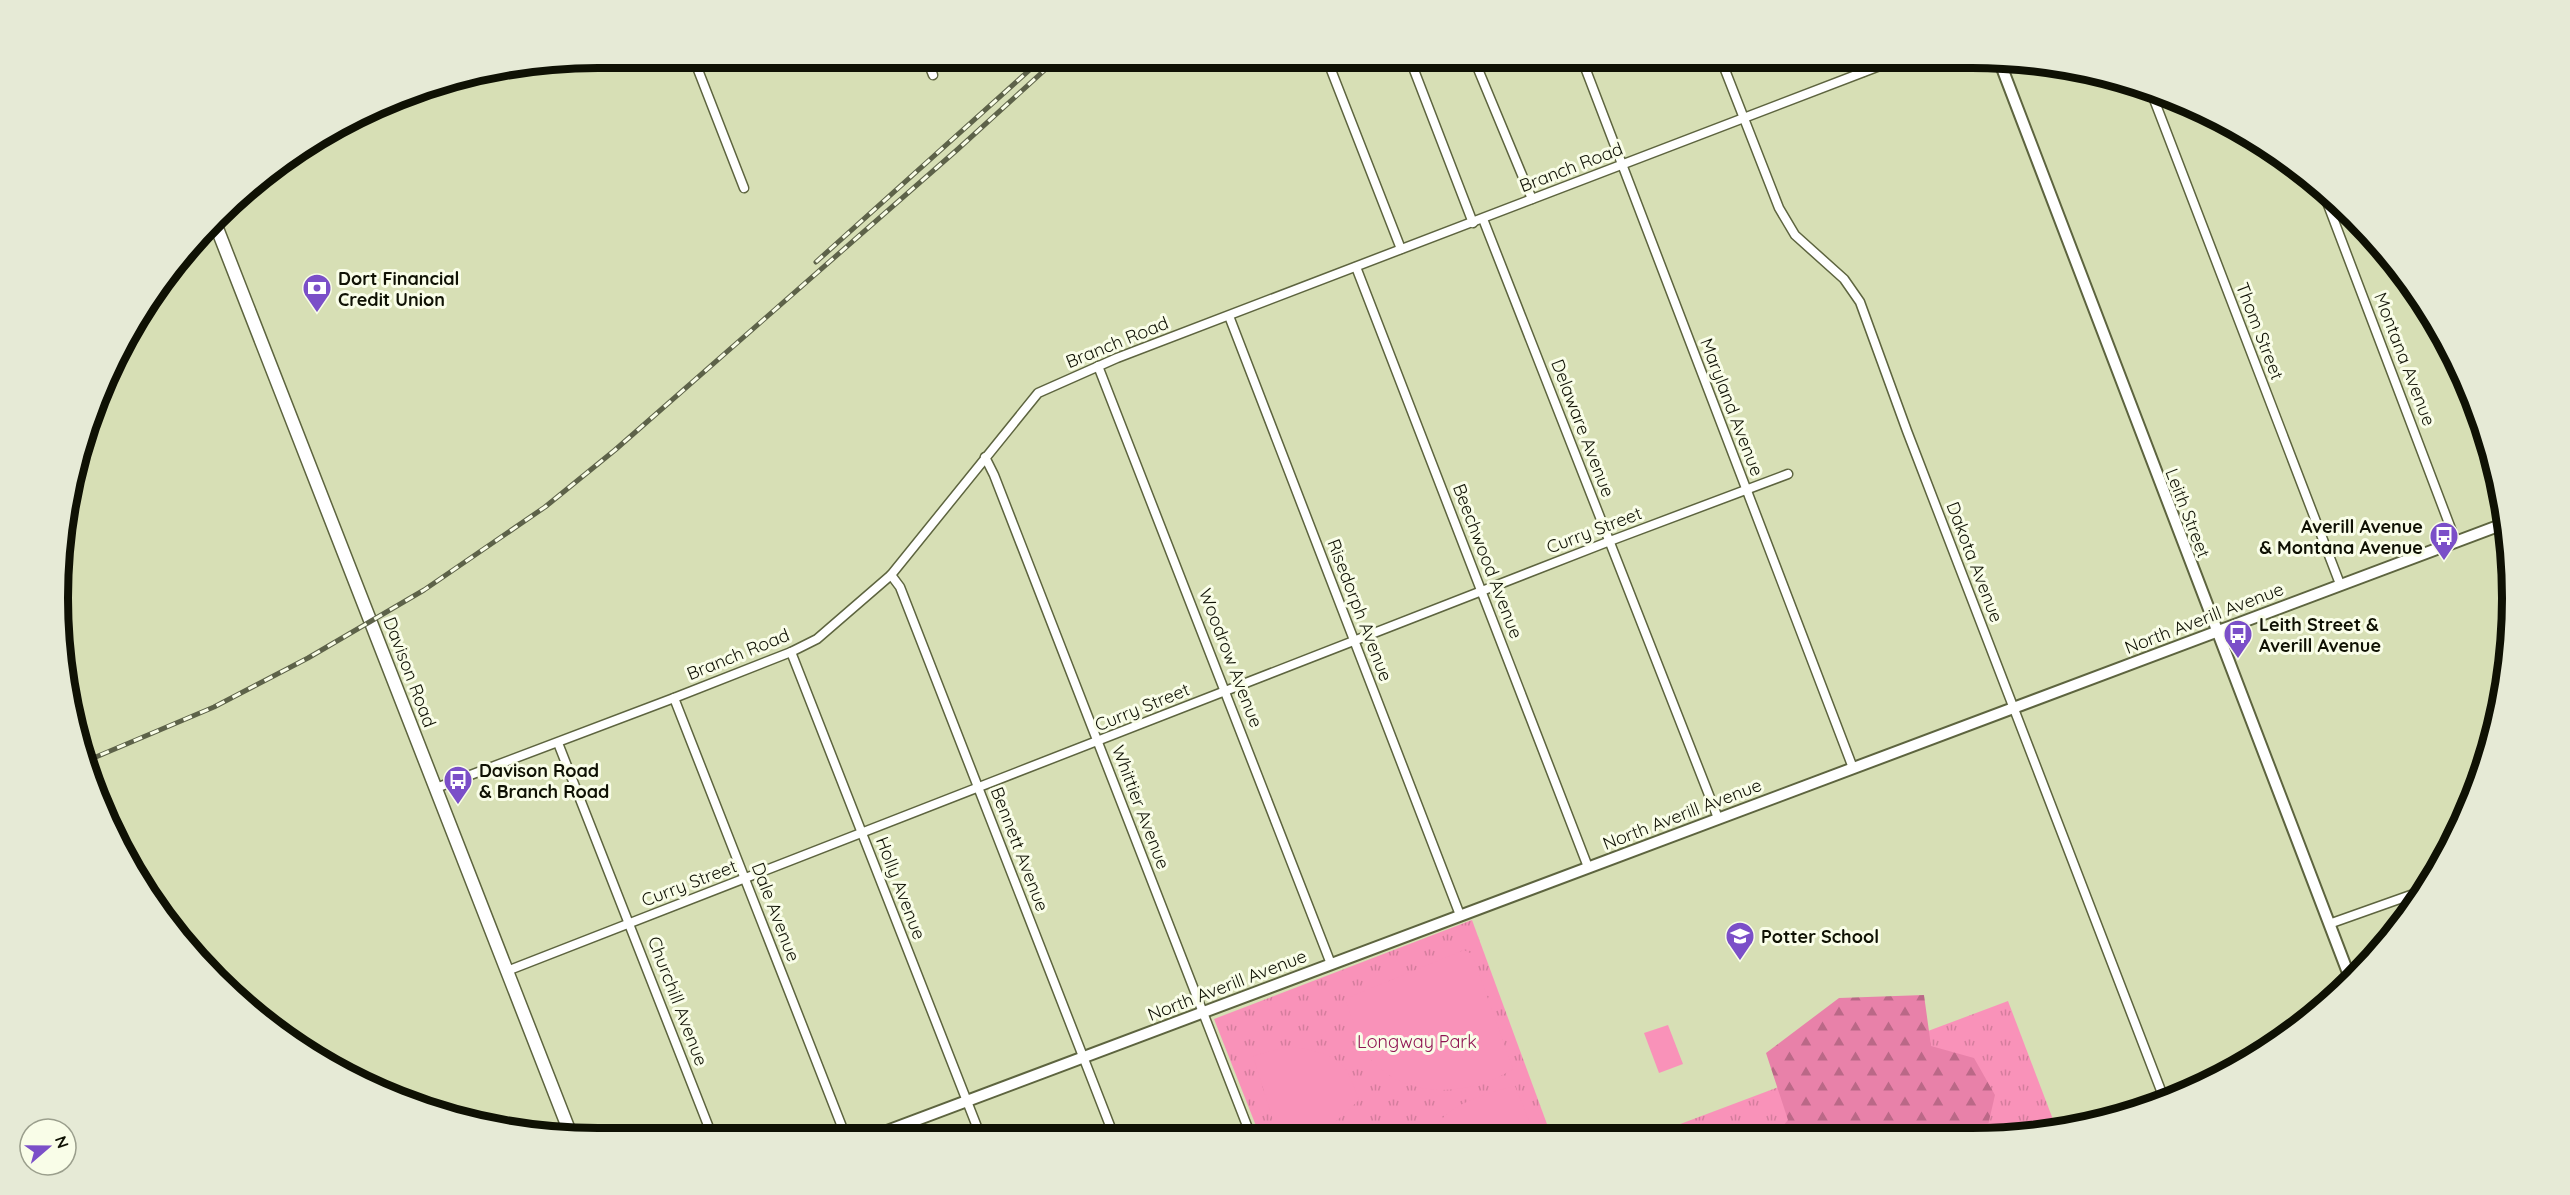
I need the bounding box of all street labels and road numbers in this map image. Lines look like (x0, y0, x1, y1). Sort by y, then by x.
street label: Branch Road (1516, 137, 1626, 197)
street label: Thom Street (2231, 279, 2289, 383)
street label: Montana Avenue (2369, 289, 2441, 429)
street label: Branch Road (1062, 311, 1172, 373)
street label: Maryland Avenue (1695, 335, 1769, 479)
street label: Delaware Avenue (1546, 356, 1620, 500)
street label: Leith Street (2160, 465, 2216, 561)
street label: Beechwood Avenue (1448, 480, 1528, 642)
street label: Dakota Avenue (1941, 498, 2009, 626)
street label: Curry Street (1543, 501, 1645, 559)
street label: Risedorph Avenue (1322, 535, 1398, 685)
street label: North Averill Avenue (2121, 577, 2287, 659)
street label: Woodrow Avenue (1194, 585, 1268, 731)
street label: Davison Road (378, 614, 442, 730)
street label: Branch Road (683, 623, 793, 685)
street label: Curry Street (1091, 678, 1193, 736)
street label: Whittier Avenue (1107, 742, 1175, 872)
street label: North Averill Avenue (1599, 773, 1765, 855)
street label: Bennett Avenue (986, 783, 1054, 915)
street label: Holly Avenue (871, 833, 931, 943)
street label: Curry Street (638, 854, 740, 912)
street label: Dale Avenue (747, 859, 805, 965)
street label: Churchill Avenue (643, 933, 713, 1069)
street label: North Averill Avenue (1144, 944, 1310, 1026)

